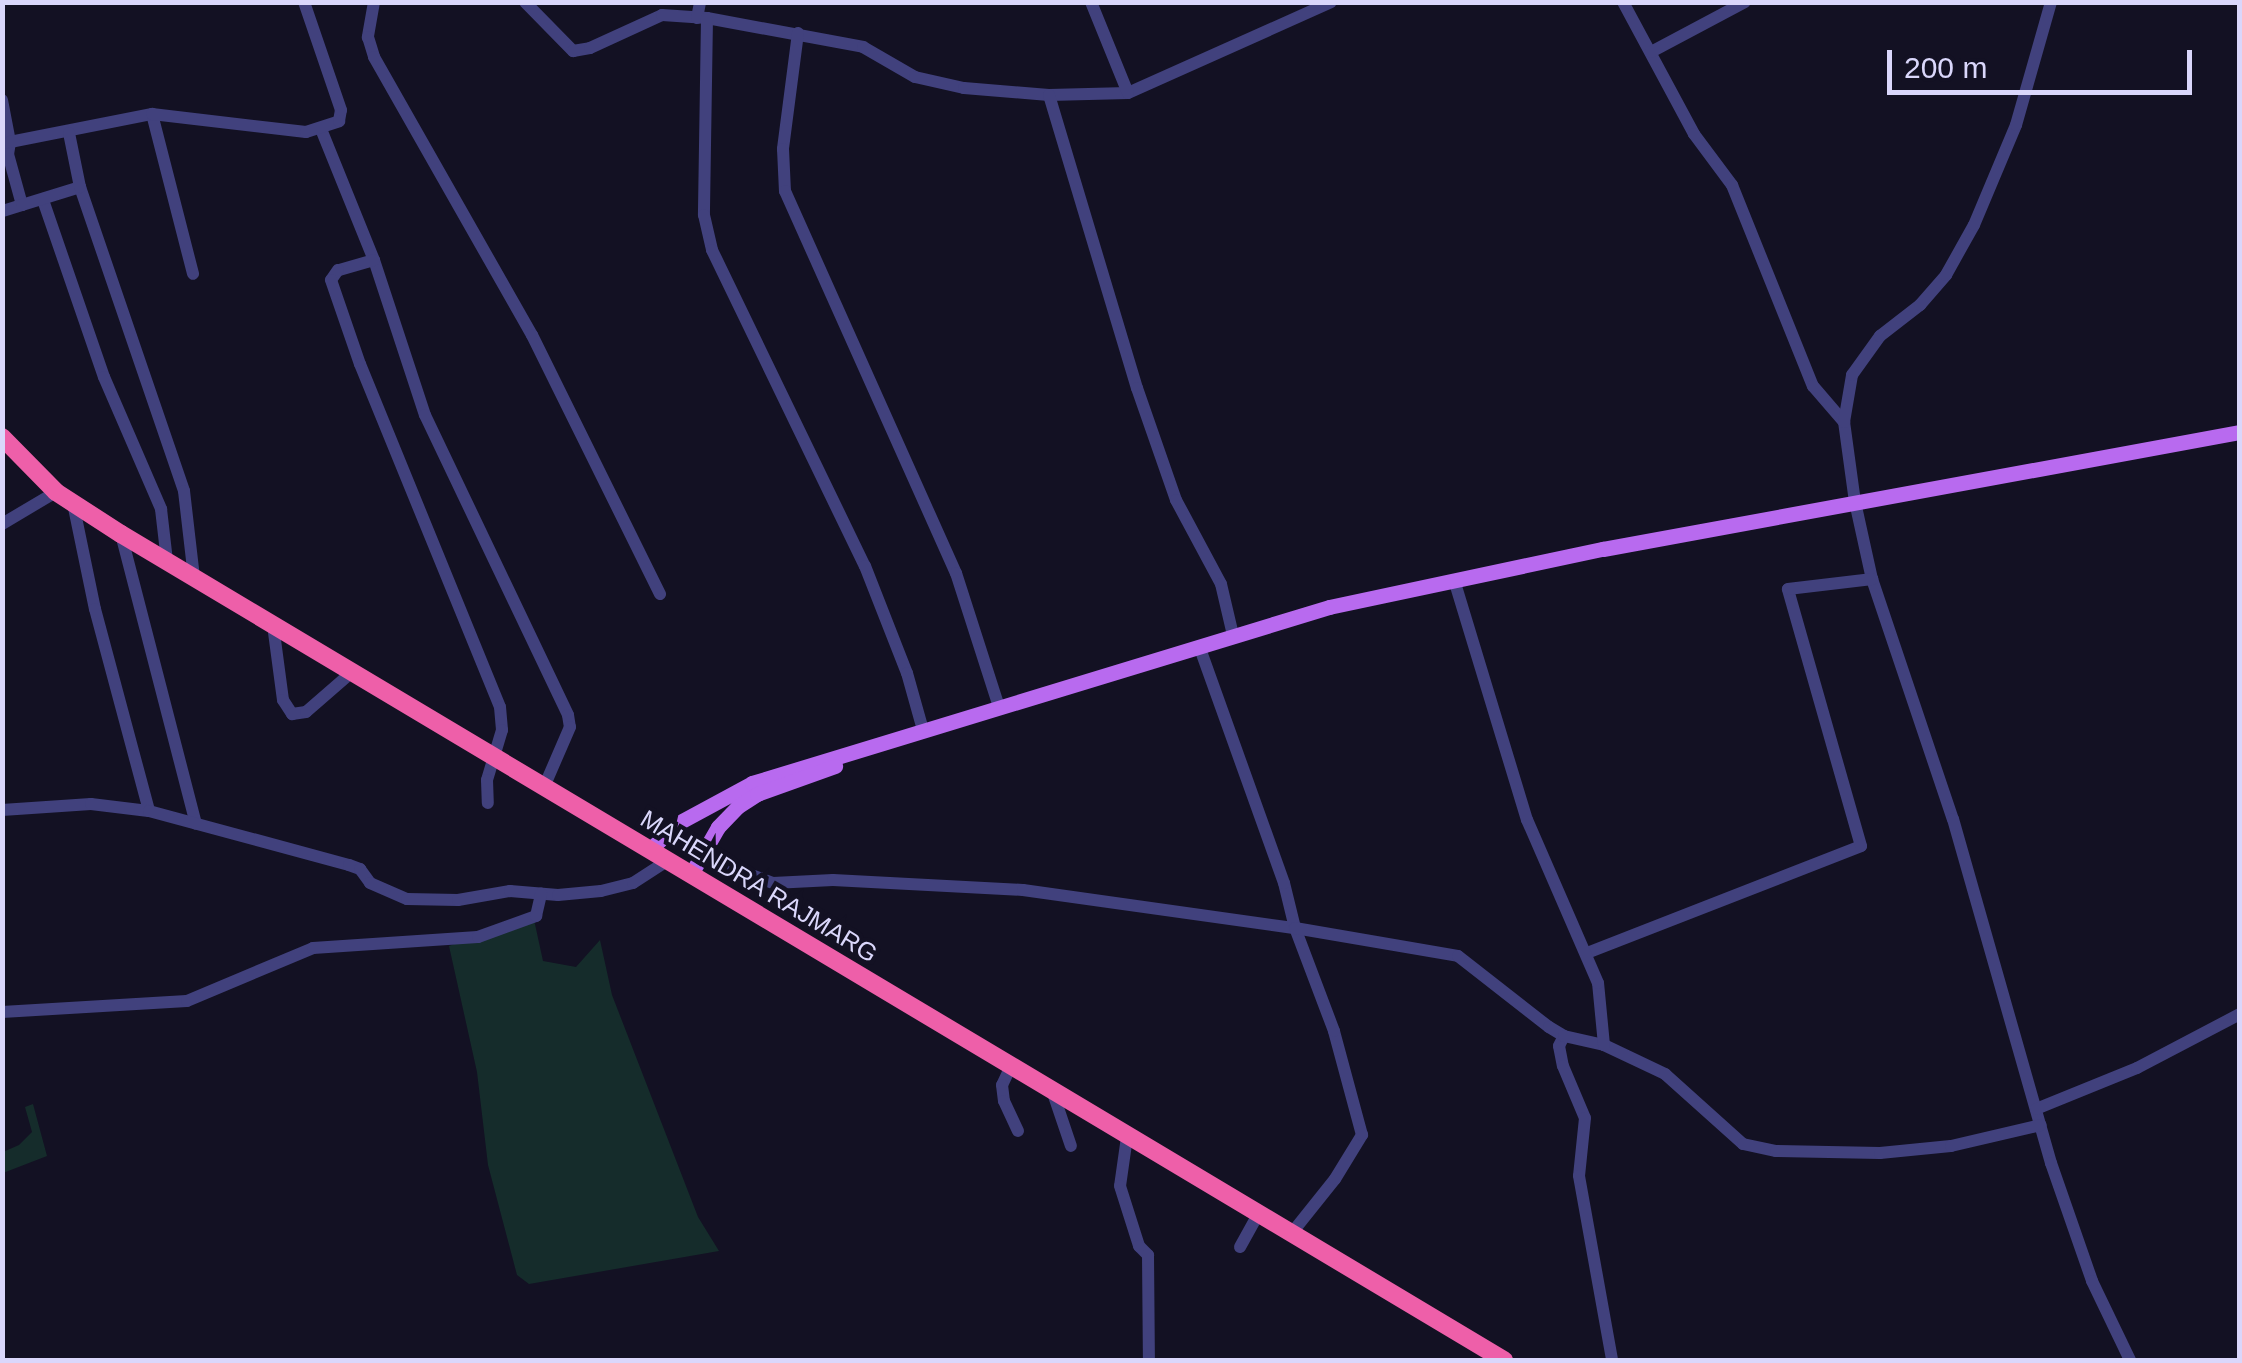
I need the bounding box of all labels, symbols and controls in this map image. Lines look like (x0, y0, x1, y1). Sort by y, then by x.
scale bar (1892, 30, 2197, 92)
text: 200 m (1904, 51, 1987, 84)
street label: MAHENDRA RAJMARG (635, 803, 883, 969)

